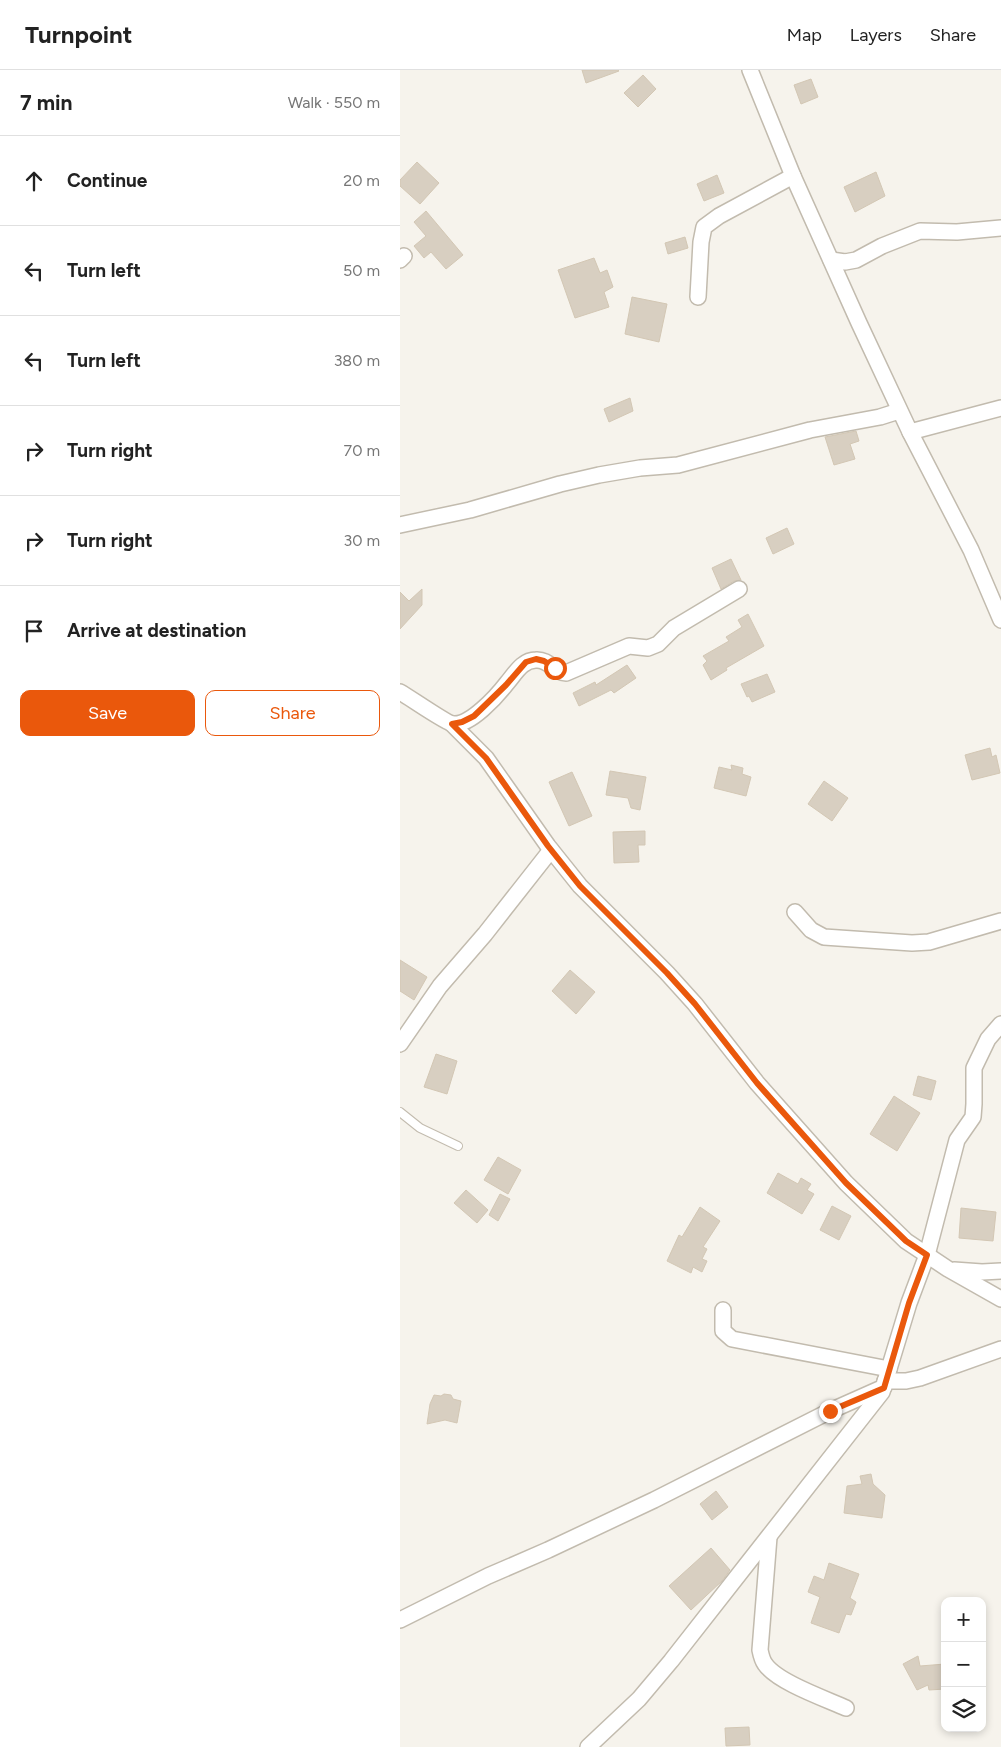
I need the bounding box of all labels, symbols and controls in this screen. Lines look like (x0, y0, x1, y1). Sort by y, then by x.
text: Turnpoint (25, 20, 132, 49)
text: Map (787, 24, 822, 46)
text: Layers (850, 24, 902, 46)
text: Share (930, 24, 976, 46)
text: 7 min (20, 90, 72, 115)
text: Walk · 550 m (288, 93, 380, 112)
icon: ahead (20, 167, 48, 195)
text: Continue (67, 169, 147, 192)
text: 20 m (343, 171, 380, 190)
icon: left (20, 257, 48, 285)
text: Turn left (67, 259, 141, 282)
text: 50 m (343, 261, 380, 280)
icon: left (20, 347, 48, 375)
text: Turn left (67, 349, 141, 372)
text: 380 m (334, 351, 380, 370)
icon: right (20, 437, 48, 465)
text: Turn right (67, 439, 153, 462)
text: 70 m (344, 441, 380, 460)
icon: right (20, 527, 48, 555)
text: Turn right (67, 529, 153, 552)
text: 30 m (343, 531, 380, 550)
icon: arrive (20, 617, 48, 645)
text: Arrive at destination (67, 619, 246, 642)
route start (544, 657, 567, 680)
button: Save (20, 690, 195, 736)
button: Share (205, 690, 380, 736)
route end (819, 1400, 842, 1423)
map controls (941, 1597, 986, 1732)
button: + (941, 1597, 986, 1642)
button: − (941, 1642, 986, 1687)
button: layers (941, 1687, 986, 1732)

